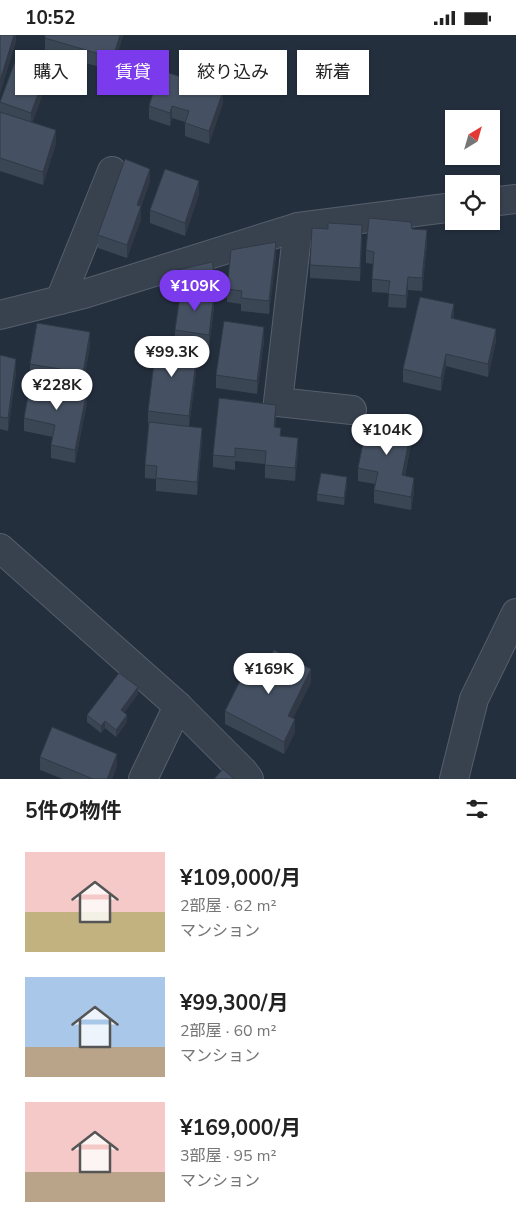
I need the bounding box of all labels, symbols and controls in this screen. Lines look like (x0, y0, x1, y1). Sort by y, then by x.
text: 10:52 (25, 5, 75, 31)
chip: 購入 (15, 50, 87, 95)
chip: 賃貸 (97, 50, 169, 95)
chip: 絞り込み (179, 50, 287, 95)
chip: 新着 (297, 50, 369, 95)
north arrow (445, 110, 500, 165)
map controls (445, 110, 500, 230)
button: locate (445, 175, 500, 230)
pin: ¥109K (160, 269, 230, 312)
text: ¥109K (170, 275, 220, 297)
pin: ¥99.3K (131, 335, 213, 378)
text: ¥99.3K (146, 341, 199, 363)
pin: ¥228K (22, 369, 92, 411)
text: ¥228K (32, 374, 82, 396)
pin: ¥104K (352, 413, 422, 456)
text: ¥104K (362, 419, 412, 441)
pin: ¥169K (234, 653, 304, 695)
text: ¥169K (244, 658, 294, 680)
icon: filters (463, 795, 491, 823)
text: 5件の物件 (25, 797, 122, 825)
text: ¥109,000/月 (180, 864, 301, 892)
icon: home (65, 872, 125, 932)
text: 2部屋 · 62 m² (180, 895, 277, 917)
text: マンション (180, 920, 260, 942)
text: ¥99,300/月 (180, 989, 288, 1017)
icon: home (65, 997, 125, 1057)
text: 2部屋 · 60 m² (180, 1020, 277, 1042)
text: マンション (180, 1045, 260, 1067)
text: ¥169,000/月 (180, 1114, 301, 1142)
icon: home (65, 1122, 125, 1182)
text: 3部屋 · 95 m² (180, 1145, 277, 1167)
text: マンション (180, 1170, 260, 1192)

